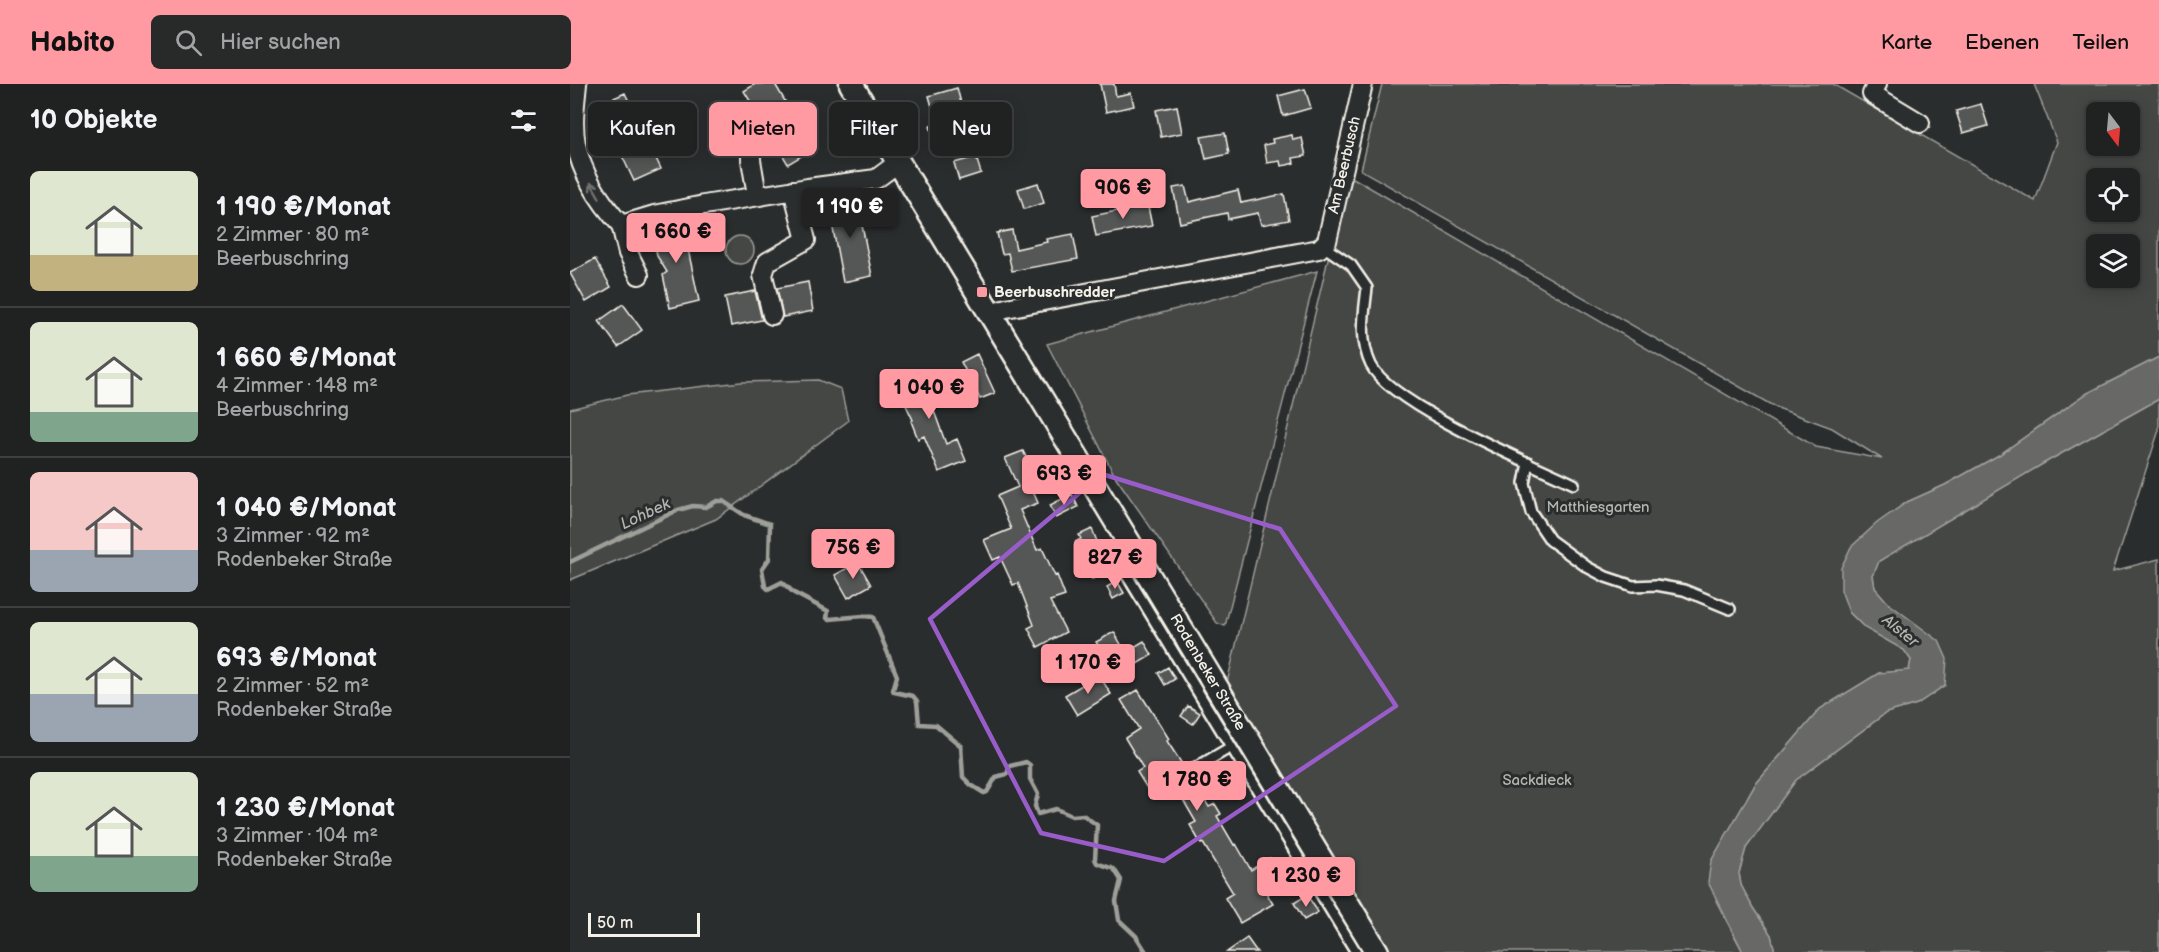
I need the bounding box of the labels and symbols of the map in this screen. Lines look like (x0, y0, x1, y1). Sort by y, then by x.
north arrow (2086, 102, 2140, 156)
street label: Am Beerbusch (1324, 115, 1365, 216)
pin: 906 € (1081, 169, 1165, 220)
one-way arrow (589, 182, 600, 200)
pin: 1 190 € (795, 188, 905, 239)
pin: 1 660 € (621, 213, 731, 264)
place label: Beerbuschredder (994, 283, 1116, 302)
marker: Beerbuschredder (975, 285, 989, 299)
pin: 1 040 € (874, 369, 984, 420)
pin: 693 € (1022, 455, 1106, 506)
water label: Lohbek (618, 494, 675, 534)
park label: Matthiesgarten (1546, 498, 1650, 517)
pin: 756 € (811, 529, 895, 580)
pin: 827 € (1073, 539, 1157, 590)
water label: Alster (1877, 610, 1923, 652)
street label: Rodenbeker Straße (1165, 611, 1250, 734)
pin: 1 170 € (1033, 644, 1143, 695)
pin: 1 780 € (1142, 761, 1252, 812)
park label: Sackdieck (1503, 771, 1572, 790)
pin: 1 230 € (1251, 857, 1361, 908)
scale bar (588, 910, 700, 938)

